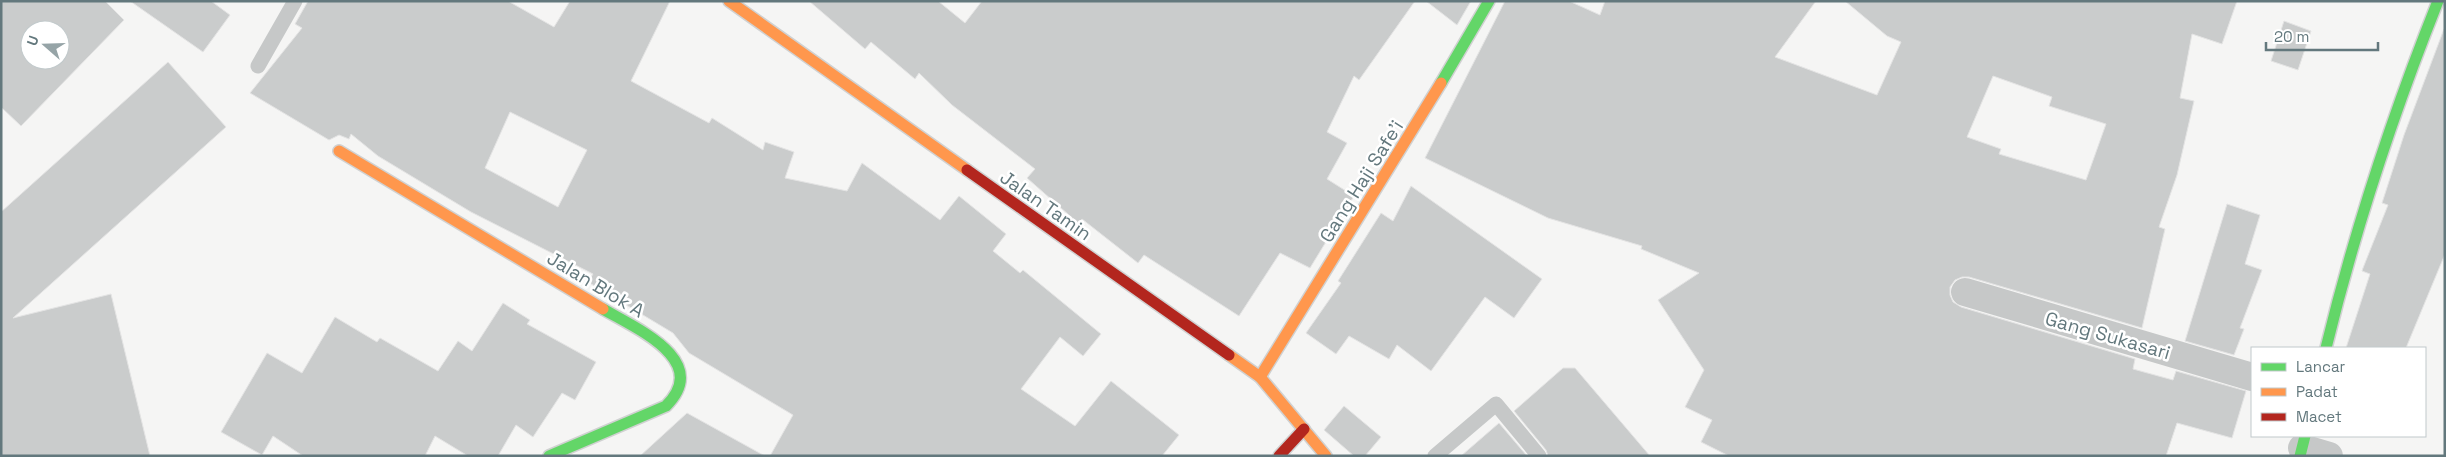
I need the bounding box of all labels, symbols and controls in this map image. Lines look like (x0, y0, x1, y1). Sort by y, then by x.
north arrow (20, 20, 70, 70)
scale bar (2266, 20, 2378, 52)
text: 20 m (2274, 27, 2309, 46)
text: U (23, 33, 43, 48)
street label: Gang Haji Safe'i (1314, 115, 1409, 247)
street label: Jalan Tamin (995, 165, 1096, 246)
street label: Jalan Blok A (542, 245, 649, 323)
street label: Gang Sukasari (2042, 306, 2173, 365)
legend (2251, 347, 2426, 437)
text: Lancar (2296, 357, 2346, 376)
text: Padat (2296, 382, 2338, 401)
text: Macet (2296, 407, 2342, 426)

